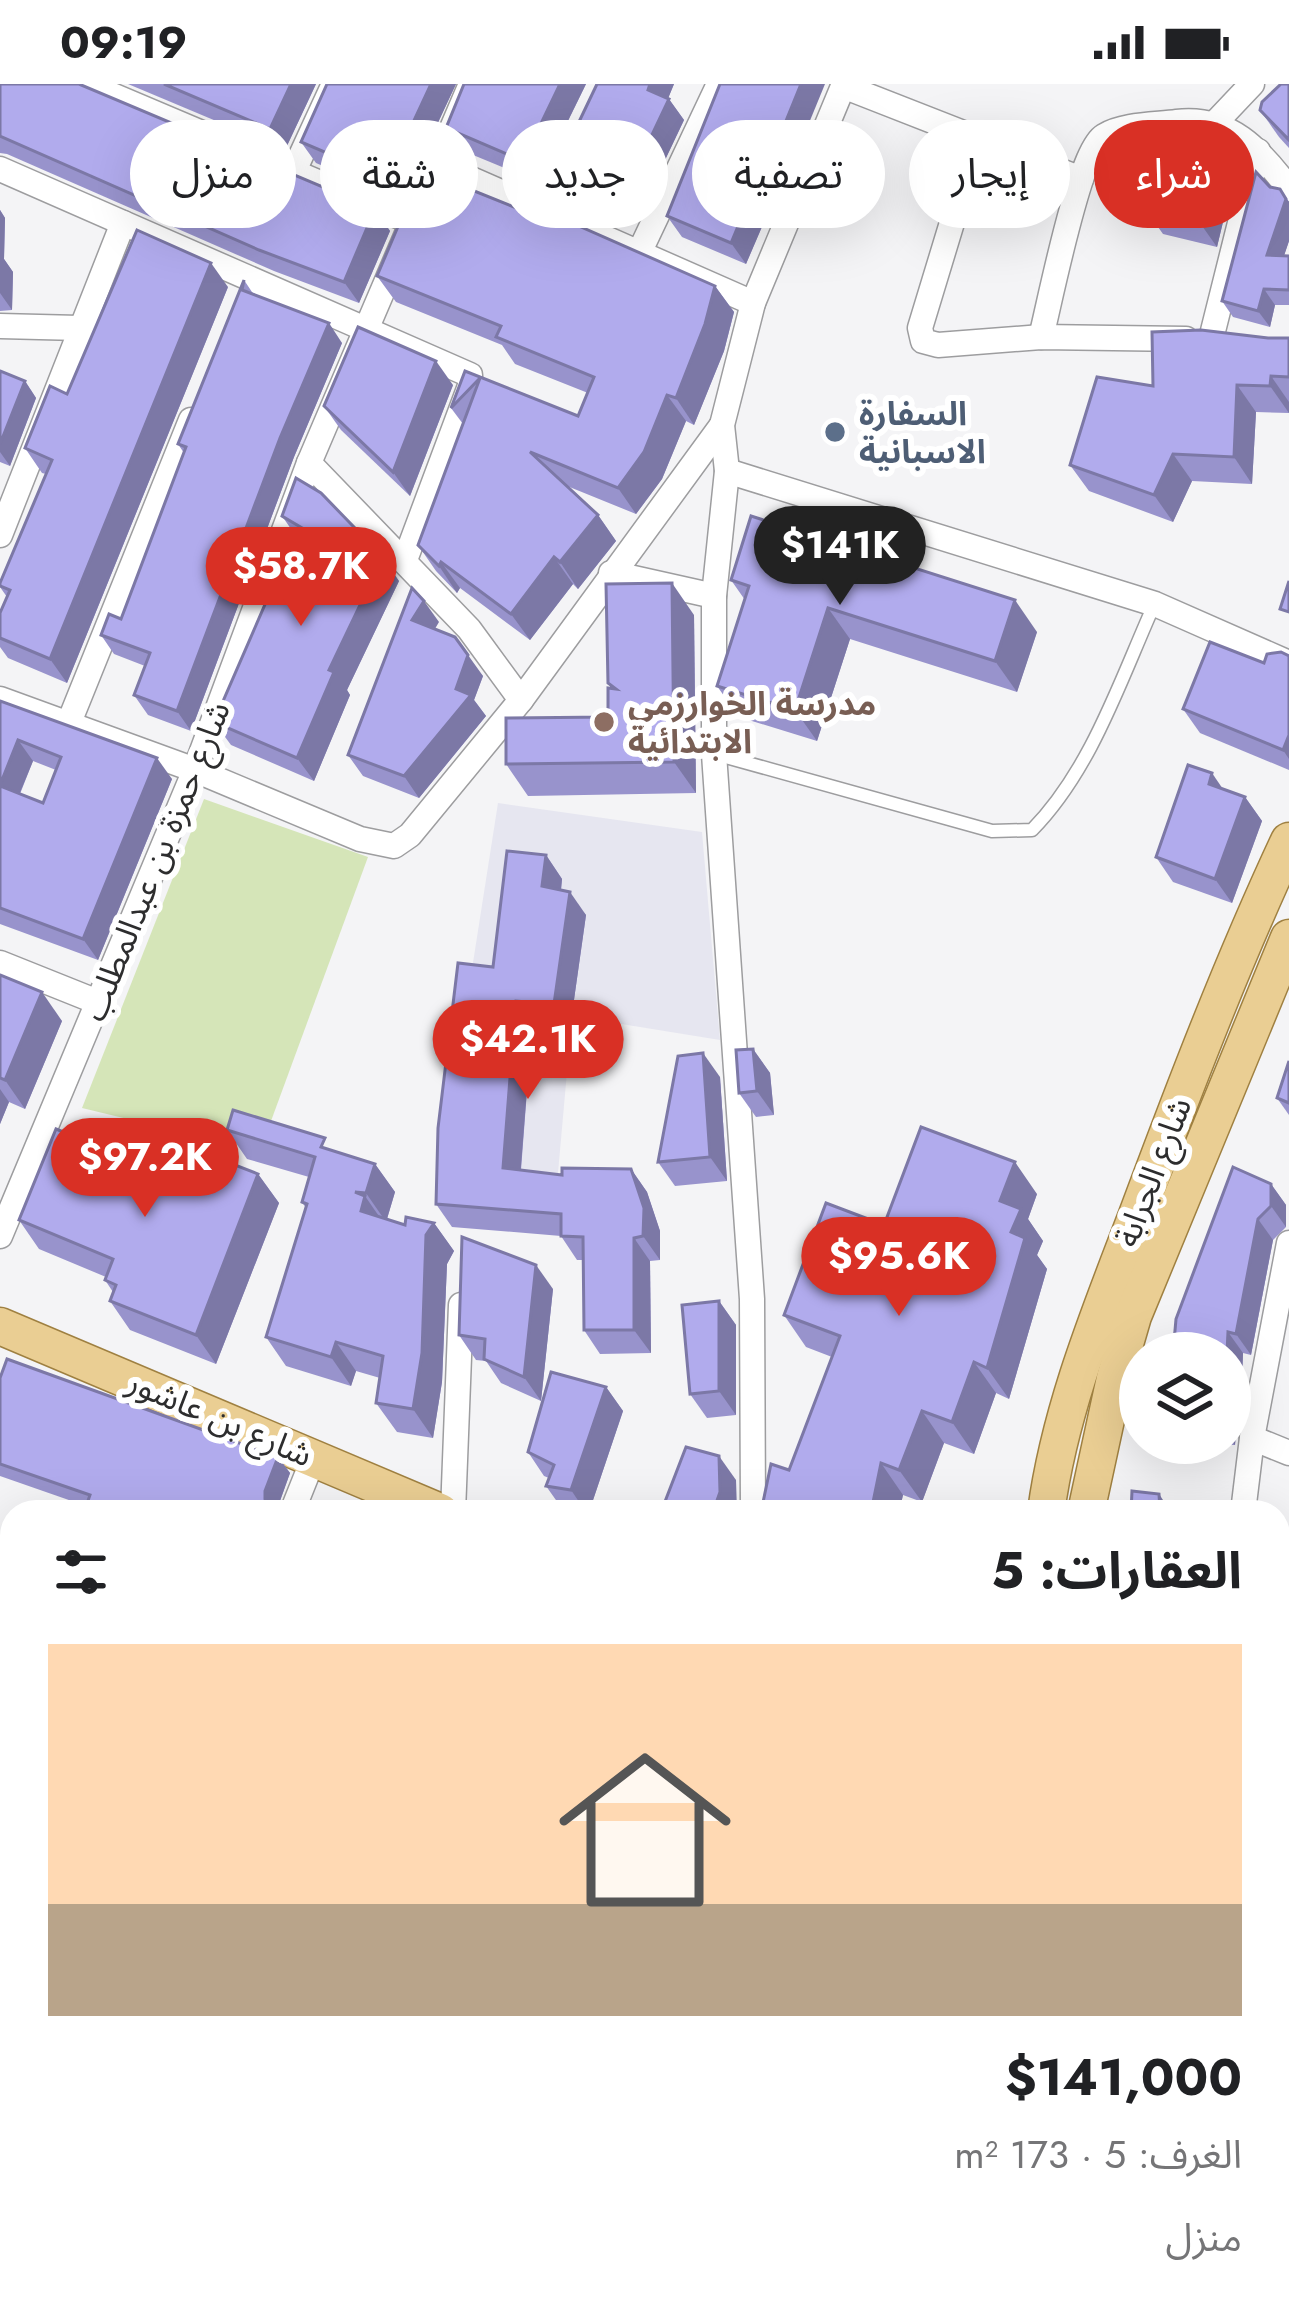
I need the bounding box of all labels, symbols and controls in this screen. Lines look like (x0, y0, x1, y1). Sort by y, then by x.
text: 09:19 (60, 10, 187, 75)
chip: منزل (130, 120, 296, 228)
chip: شقة (320, 120, 478, 228)
chip: جديد (502, 120, 668, 228)
chip: تصفية (692, 120, 885, 228)
chip: إيجار (909, 120, 1070, 228)
chip: شراء (1094, 120, 1254, 228)
place label: السفارة الاسبانية (859, 390, 986, 475)
marker: السفارة الاسبانية (822, 419, 848, 445)
pin: $141K (756, 506, 924, 608)
text: $141K (781, 516, 899, 573)
pin: $58.7K (203, 527, 399, 629)
text: $58.7K (233, 537, 369, 594)
place label: مدرسة الخوارزمي الابتدائية (628, 680, 876, 765)
street label: شارع حمزة بن عبدالمطلب (70, 694, 243, 1028)
marker: مدرسة الخوارزمي الابتدائية (591, 709, 617, 735)
pin: $42.1K (430, 1000, 626, 1102)
text: $42.1K (460, 1010, 596, 1067)
street label: شارع الجرابة (1103, 1090, 1204, 1254)
pin: $97.2K (47, 1118, 243, 1220)
text: $97.2K (78, 1128, 212, 1185)
pin: $95.6K (801, 1217, 997, 1319)
text: $95.6K (828, 1227, 970, 1284)
map controls (1119, 1332, 1251, 1464)
button: layers (1119, 1332, 1251, 1464)
street label: شارع بن عاشور (119, 1358, 320, 1479)
text: العقارات: 5 (991, 1533, 1242, 1607)
icon: filters (48, 1539, 114, 1605)
icon: home (537, 1722, 753, 1938)
text: $141,000 (1005, 2040, 1242, 2114)
text: الغرف: 5 · 173 m² (954, 2126, 1242, 2183)
text: منزل (1166, 2209, 1242, 2266)

